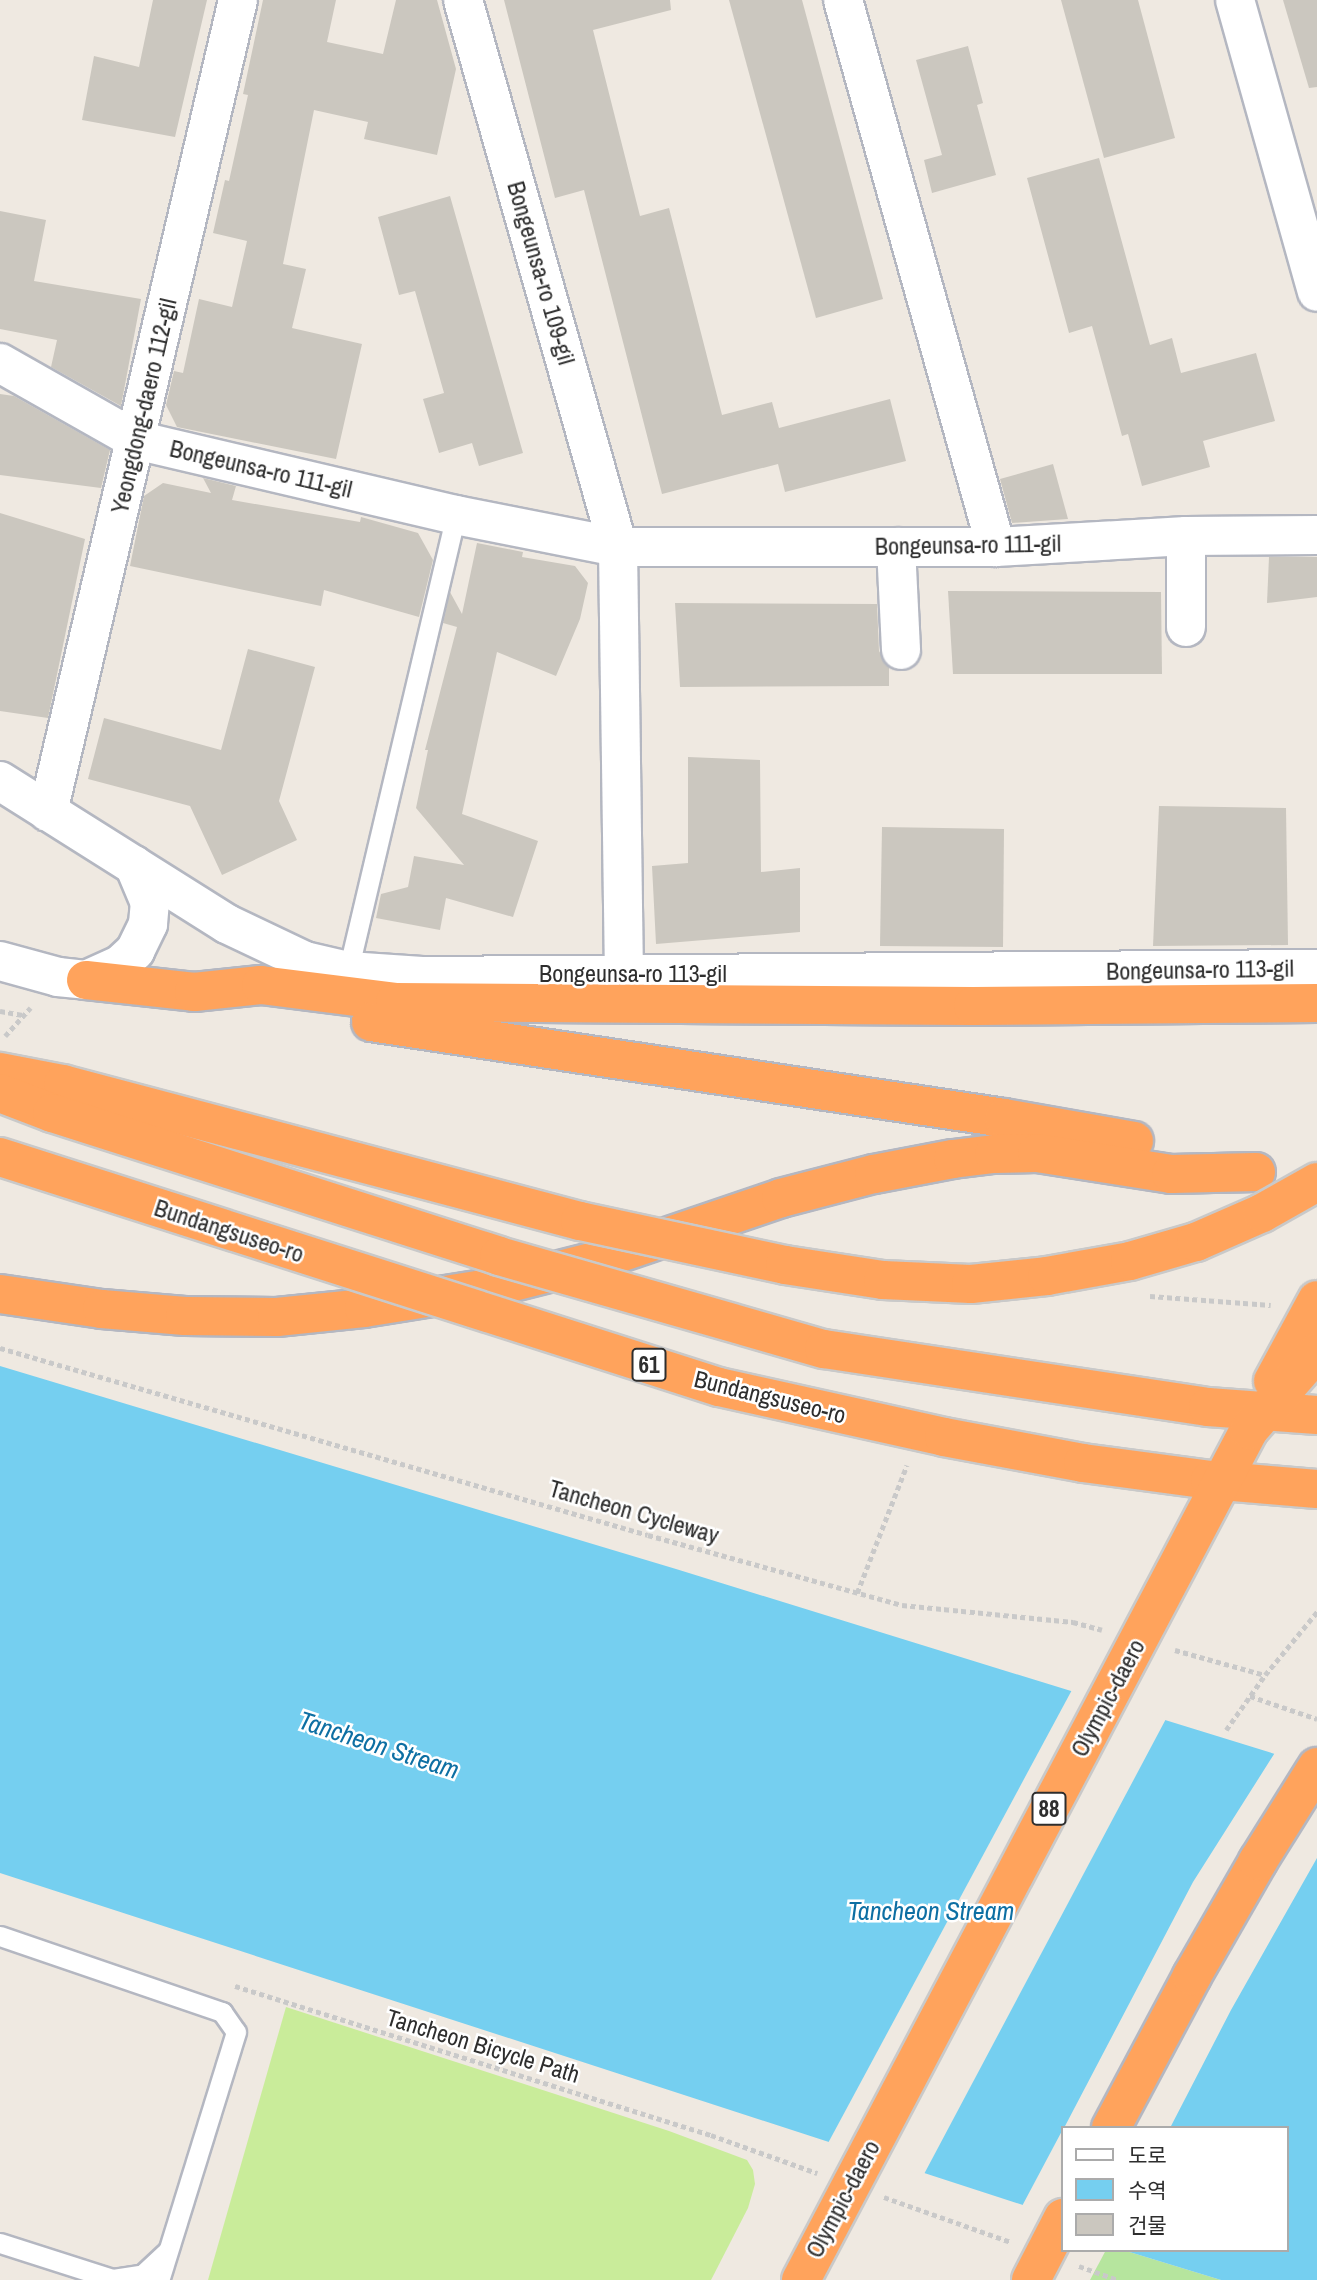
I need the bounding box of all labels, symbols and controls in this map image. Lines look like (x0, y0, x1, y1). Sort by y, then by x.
street label: Bongeunsa-ro 109-gil (501, 178, 581, 368)
street label: Yeongdong-daero 112-gil (105, 295, 183, 517)
street label: Bongeunsa-ro 111-gil (167, 434, 355, 504)
street label: Bongeunsa-ro 111-gil (875, 529, 1061, 561)
street label: Bongeunsa-ro 113-gil (1106, 954, 1294, 986)
street label: Bongeunsa-ro 113-gil (539, 960, 727, 988)
street label: Bundangsuseo-ro (151, 1193, 307, 1269)
road number: 61 (632, 1346, 666, 1384)
street label: Bundangsuseo-ro (691, 1364, 849, 1430)
street label: Tancheon Cycleway (546, 1474, 722, 1550)
street label: Olympic-daero (1065, 1634, 1151, 1762)
water label: Tancheon Stream (295, 1704, 463, 1786)
road number: 88 (1032, 1790, 1066, 1828)
water label: Tancheon Stream (848, 1895, 1014, 1927)
street label: Tancheon Bicycle Path (383, 2003, 583, 2089)
legend (1062, 2126, 1289, 2252)
street label: Olympic-daero (800, 2135, 886, 2263)
text: 도로 (1128, 2141, 1167, 2170)
text: 수역 (1128, 2176, 1167, 2205)
text: 건물 (1128, 2211, 1167, 2240)

